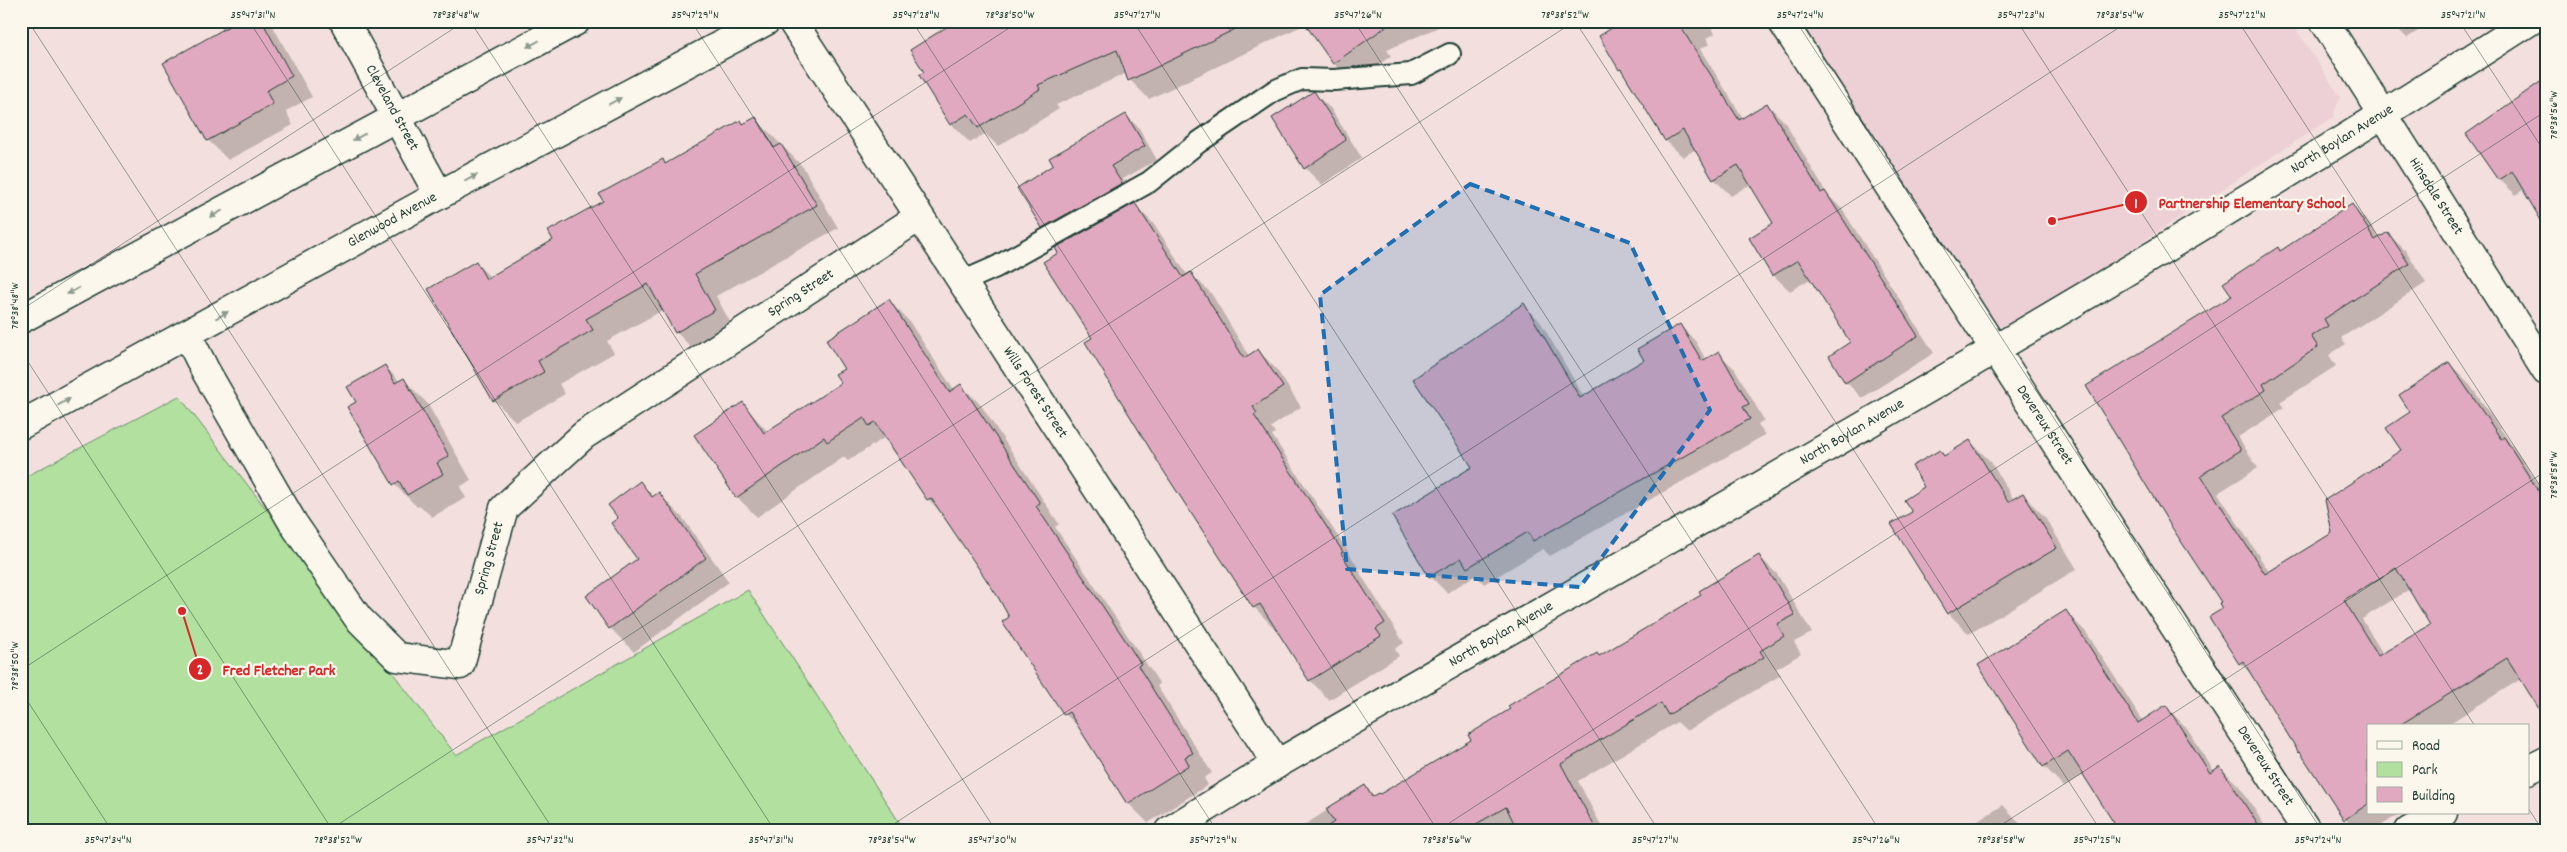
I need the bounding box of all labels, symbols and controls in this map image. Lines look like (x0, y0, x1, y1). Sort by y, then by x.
text: 35°47'31"N (231, 7, 275, 24)
text: 78°38'48"W (433, 7, 479, 24)
text: 35°47'29"N (671, 7, 719, 24)
text: 35°47'28"N (893, 7, 940, 24)
text: 78°38'50"W (985, 7, 1035, 24)
text: 35°47'27"N (1114, 7, 1160, 24)
text: 35°47'26"N (1334, 7, 1382, 24)
text: 78°38'52"W (1541, 7, 1589, 24)
text: 35°47'24"N (1776, 7, 1824, 24)
text: 35°47'23"N (1997, 7, 2045, 24)
text: 78°38'54"W (2096, 7, 2144, 24)
text: 35°47'22"N (2218, 7, 2266, 24)
text: 35°47'21"N (2441, 7, 2485, 24)
one-way arrow (526, 40, 541, 48)
street label: Cleveland Street (359, 61, 424, 155)
text: 78°38'56"W (2546, 91, 2563, 139)
one-way arrow (608, 97, 622, 105)
street label: North Boylan Avenue (2287, 99, 2398, 180)
one-way arrow (353, 133, 366, 142)
street label: Hinsdale Street (2403, 154, 2468, 240)
one-way arrow (465, 173, 478, 182)
street label: Glenwood Avenue (344, 187, 442, 254)
callout: Partnership Elementary School (2124, 187, 2356, 218)
text: Partnership Elementary School (2159, 193, 2346, 216)
text: 1 (2134, 194, 2138, 216)
one-way arrow (209, 210, 223, 218)
street label: Spring Street (764, 264, 839, 323)
text: 78°38'48"W (7, 283, 24, 329)
one-way arrow (66, 287, 80, 295)
one-way arrow (214, 311, 229, 319)
street label: Wills Forest Street (997, 343, 1073, 443)
street label: Devereux Street (2010, 381, 2078, 470)
street label: North Boylan Avenue (1796, 393, 1909, 472)
one-way arrow (57, 397, 71, 406)
text: 78°38'58"W (2546, 451, 2563, 499)
street label: Spring Street (469, 519, 511, 598)
street label: North Boylan Avenue (1445, 596, 1558, 674)
text: 78°38'50"W (7, 641, 24, 691)
callout: Fred Fletcher Park (188, 654, 346, 685)
text: 2 (197, 660, 203, 682)
text: Fred Fletcher Park (223, 660, 336, 683)
street label: Devereux Street (2231, 722, 2299, 811)
legend (2367, 724, 2530, 814)
text: Road (2412, 736, 2440, 758)
text: Park (2412, 760, 2438, 782)
text: Building (2412, 786, 2455, 808)
text: 35°47'34"N (84, 832, 132, 849)
text: 78°38'52"W (314, 832, 362, 849)
text: 35°47'32"N (526, 832, 574, 849)
text: 35°47'31"N (749, 832, 793, 849)
text: 78°38'54"W (868, 832, 916, 849)
text: 35°47'30"N (968, 832, 1016, 849)
text: 35°47'29"N (1189, 832, 1237, 849)
text: 78°38'56"W (1423, 832, 1471, 849)
text: 35°47'27"N (1632, 832, 1678, 849)
text: 35°47'26"N (1852, 832, 1900, 849)
text: 78°38'58"W (1977, 832, 2025, 849)
text: 35°47'25"N (2073, 832, 2121, 849)
text: 35°47'24"N (2294, 832, 2342, 849)

